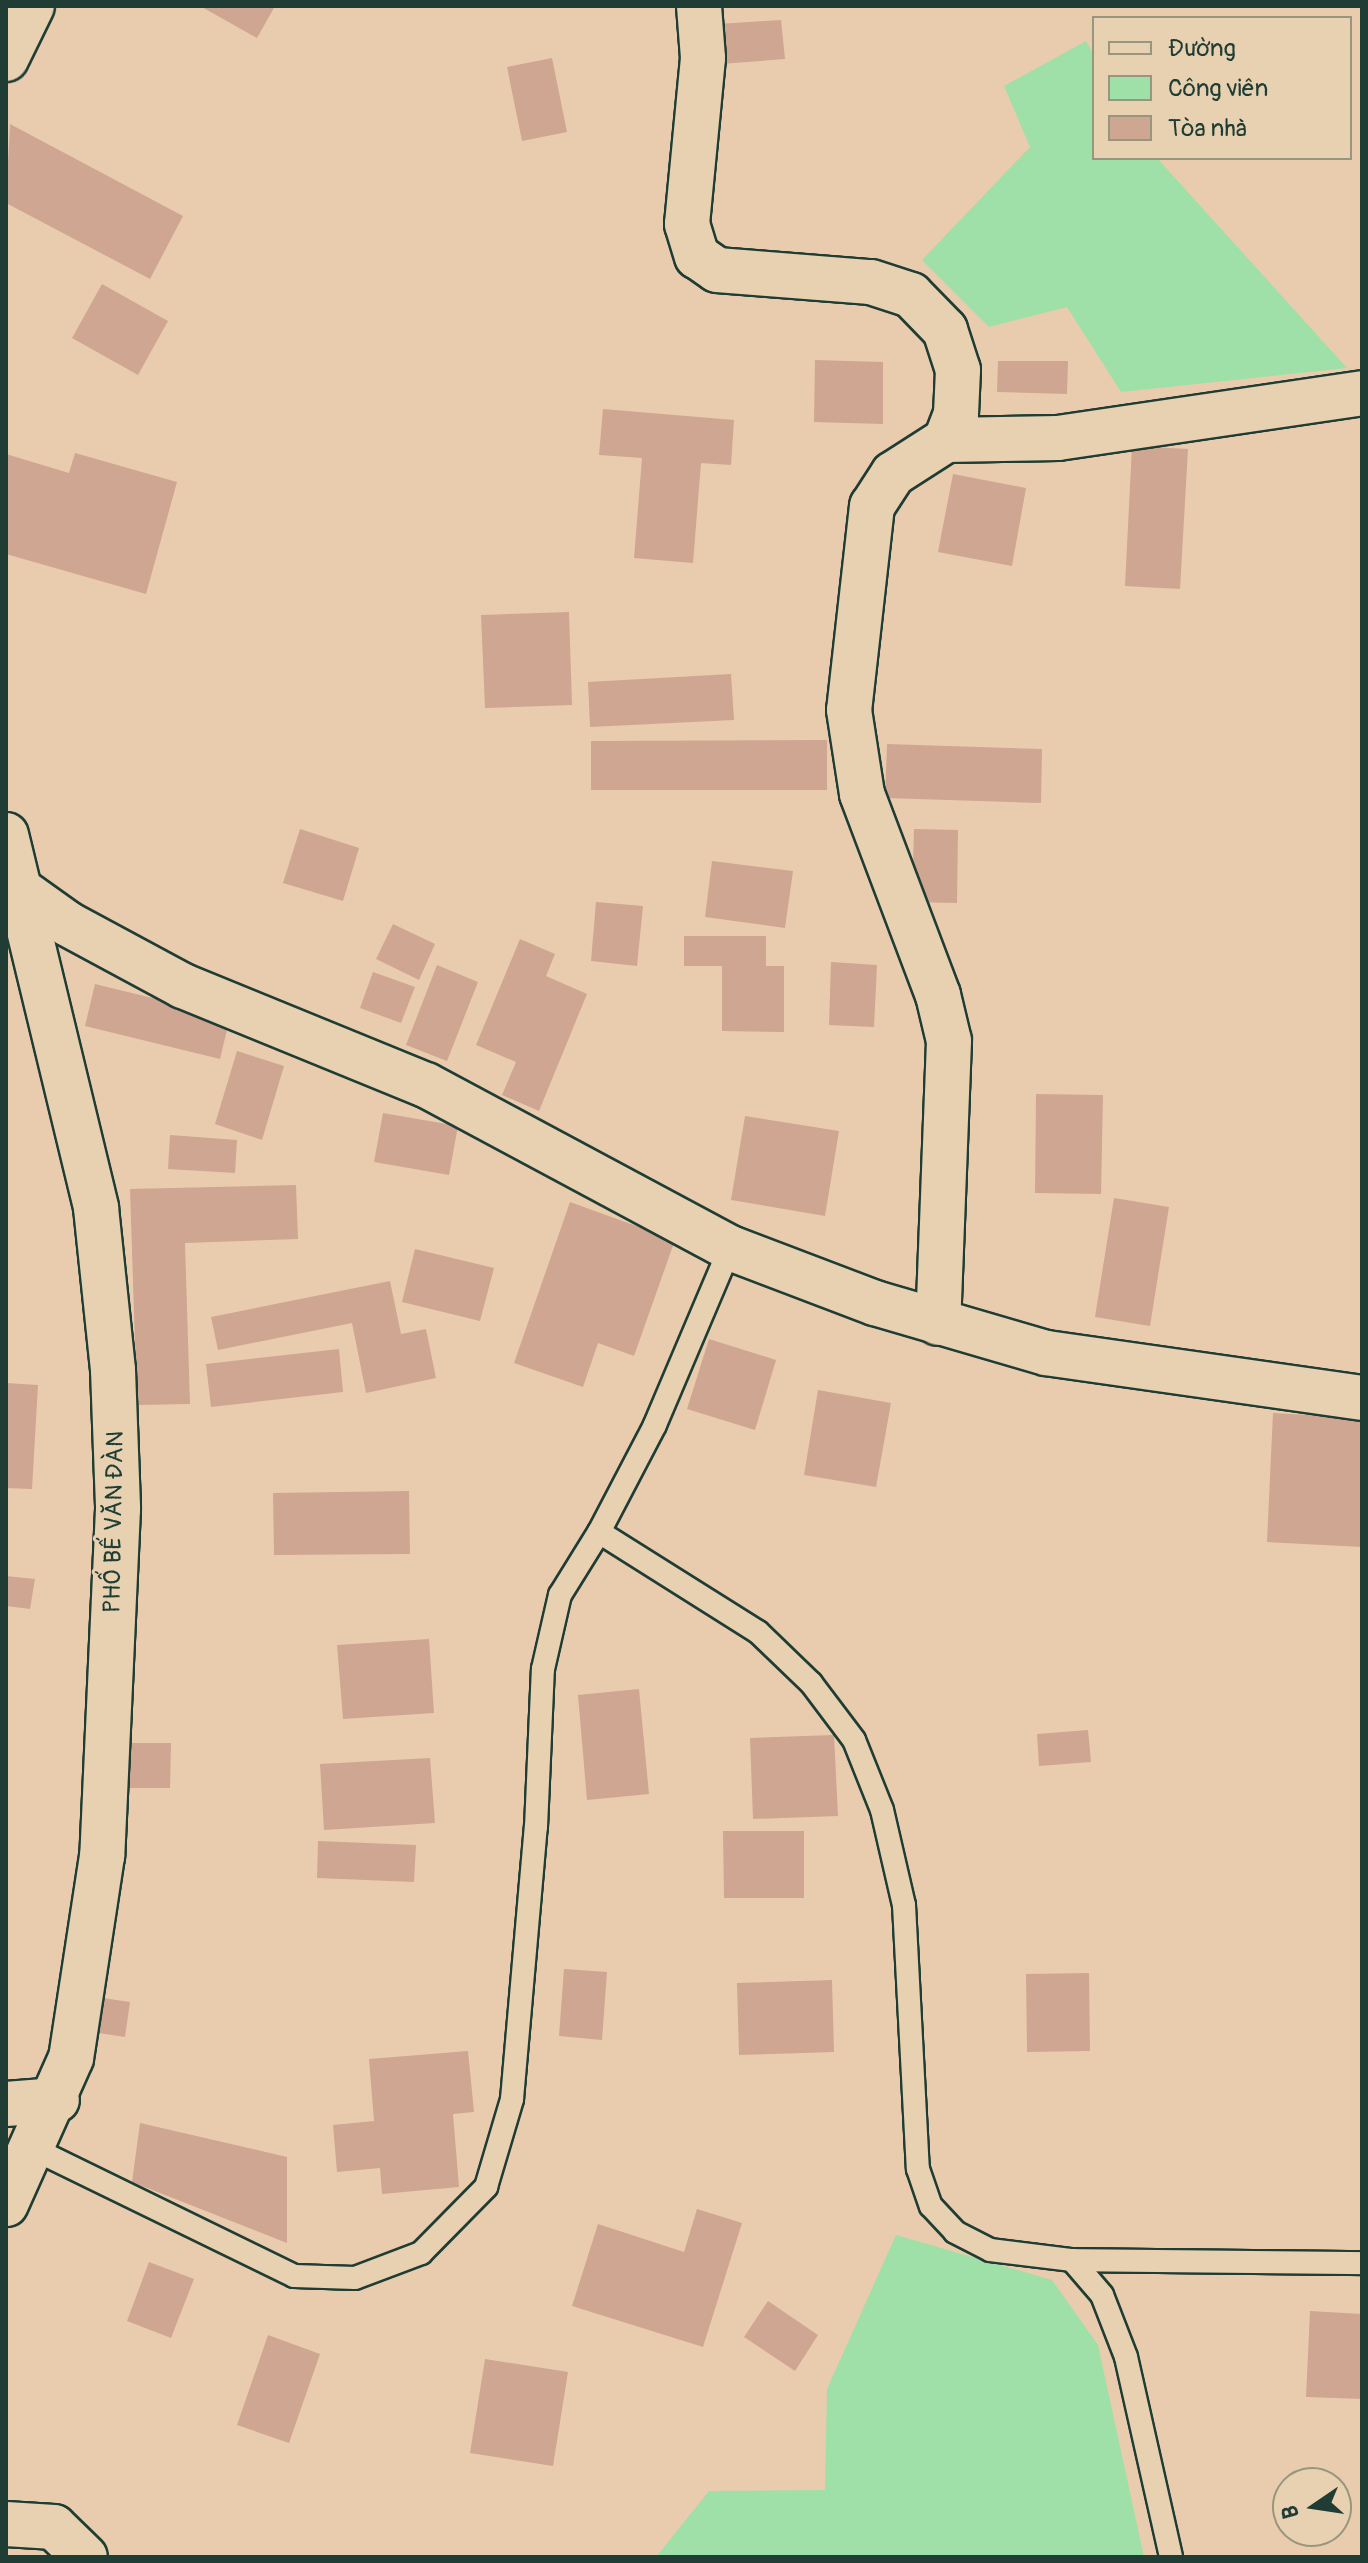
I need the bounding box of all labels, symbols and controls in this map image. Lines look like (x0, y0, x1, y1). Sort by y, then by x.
legend (1092, 16, 1352, 160)
text: Đường (1168, 34, 1236, 63)
text: Công viên (1168, 74, 1268, 103)
text: Tòa nhà (1168, 114, 1247, 143)
street label: PHỐ BẾ VĂN ĐÀN (98, 1431, 130, 1613)
north arrow (1272, 2467, 1352, 2547)
text: B (1276, 2503, 1306, 2521)

